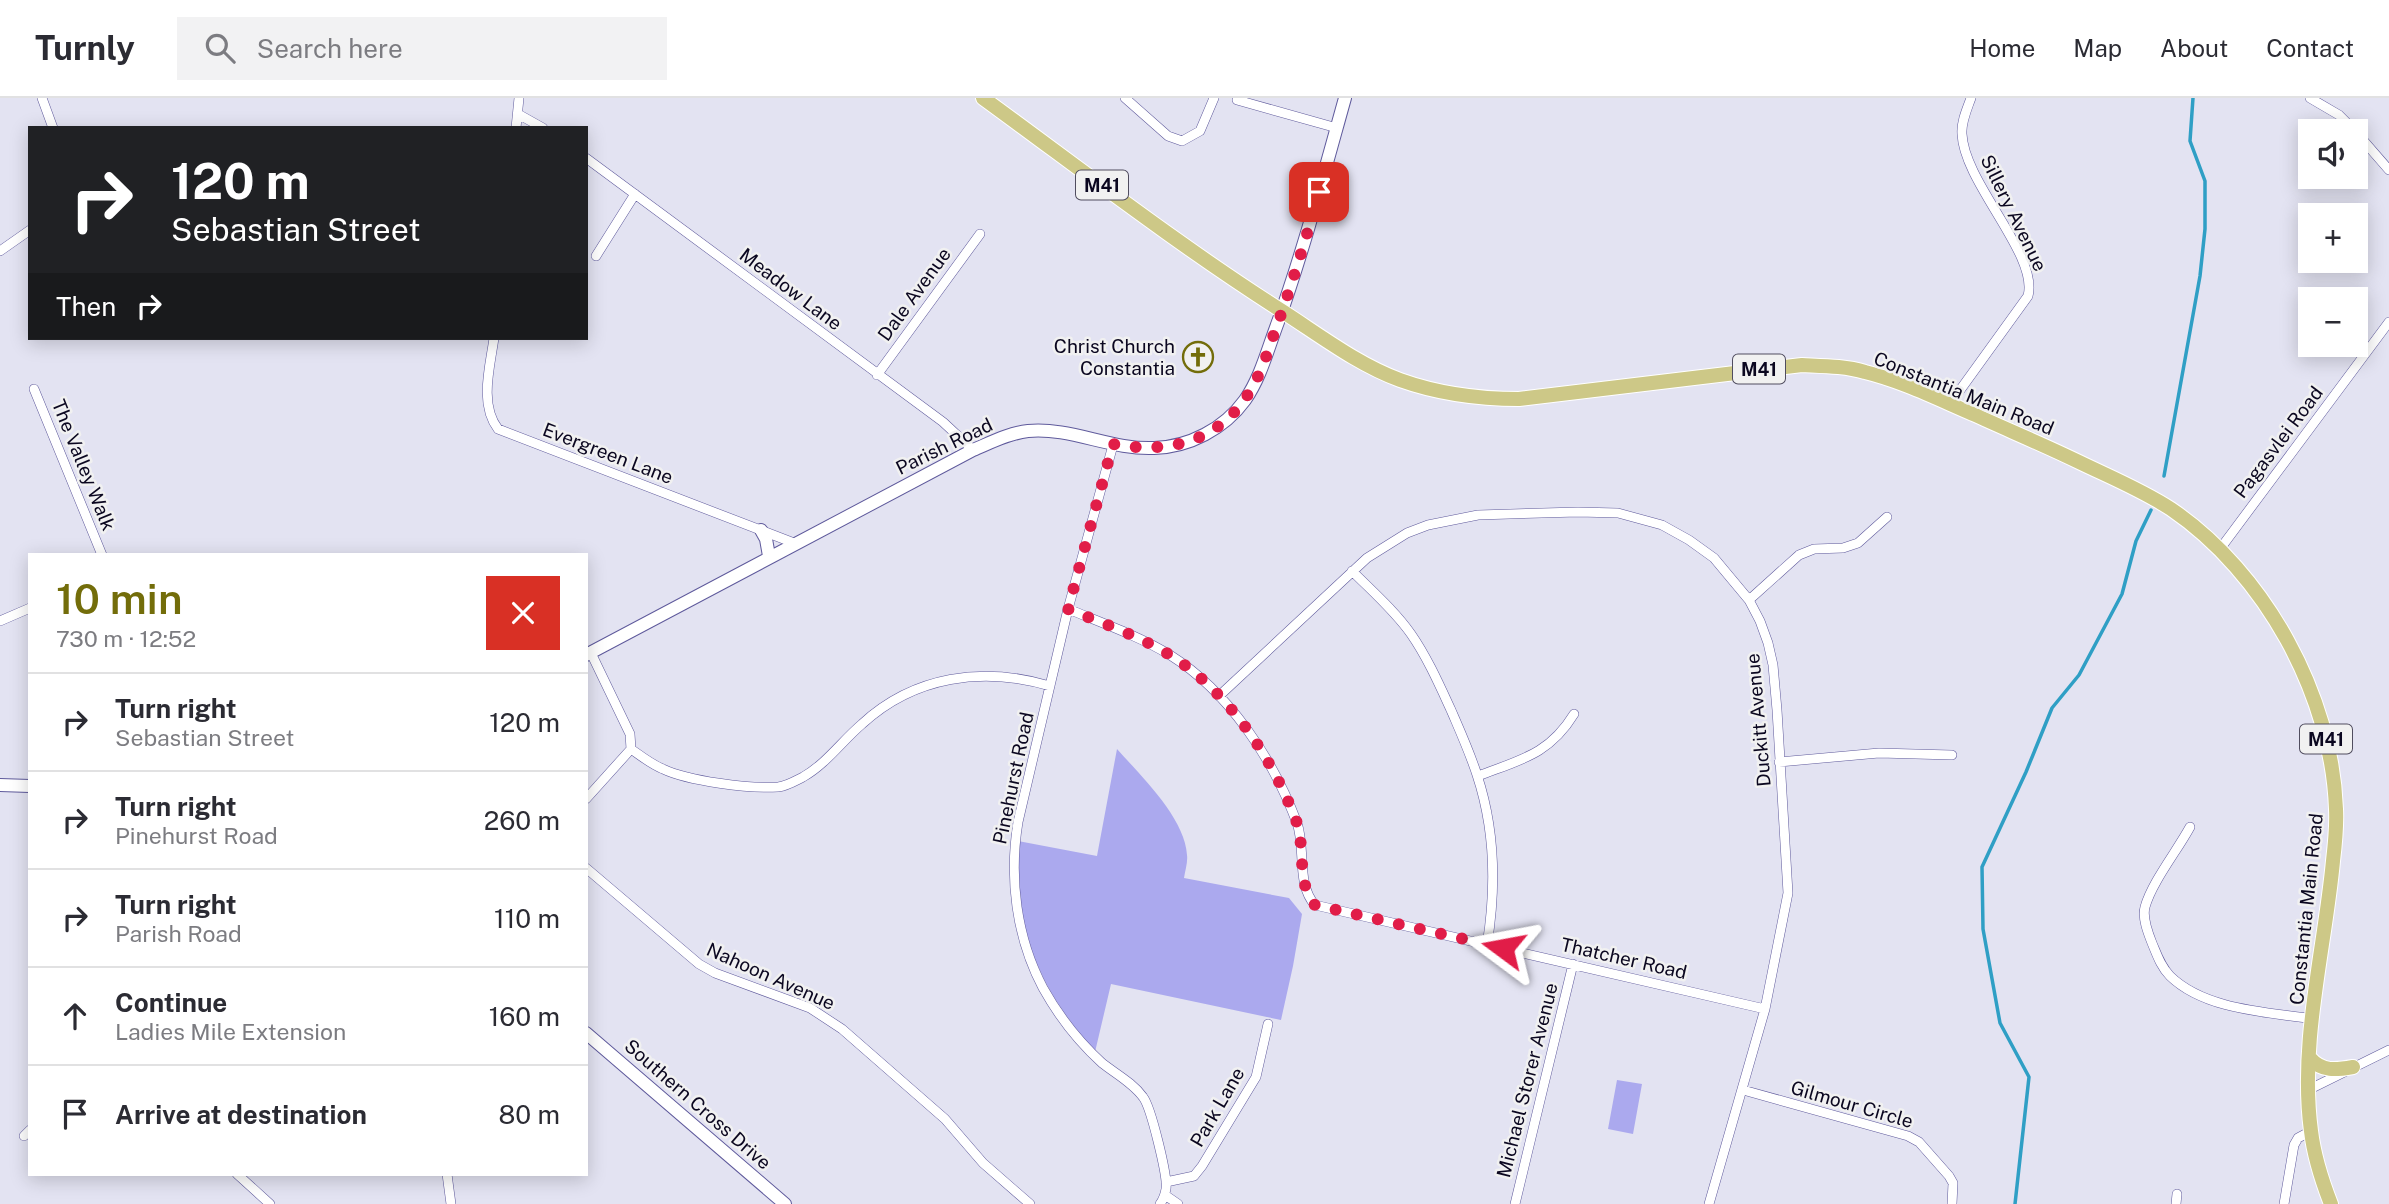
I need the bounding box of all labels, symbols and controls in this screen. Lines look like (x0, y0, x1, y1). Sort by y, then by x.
search box (177, 17, 667, 80)
text: Turnly (35, 29, 135, 67)
icon: search (201, 29, 239, 67)
text: Search here (257, 33, 403, 64)
text: Home (1969, 34, 2035, 62)
text: Map (2073, 34, 2122, 62)
text: About (2160, 34, 2228, 62)
text: Contact (2266, 34, 2354, 62)
map controls (2298, 119, 2368, 357)
button: sound (2298, 119, 2368, 189)
street label: Sillery Avenue (1976, 151, 2052, 275)
text: 120 m (171, 152, 310, 210)
icon: right (56, 154, 147, 245)
pin (1289, 162, 1349, 222)
road number: M41 (1076, 170, 1128, 200)
icon: arrive (1300, 173, 1338, 211)
button: + (2298, 203, 2368, 273)
text: Sebastian Street (171, 211, 421, 248)
street label: Meadow Lane (736, 243, 846, 335)
street label: Dale Avenue (873, 243, 955, 345)
icon: right (130, 287, 168, 325)
button: − (2298, 287, 2368, 357)
text: Then (56, 291, 116, 322)
place label: Christ Church Constantia (1054, 335, 1175, 379)
church icon: Christ Church Constantia (1181, 340, 1215, 374)
street label: Constantia Main Road (1871, 347, 2057, 439)
road number: M41 (1733, 354, 1785, 384)
street label: Pagasvlei Road (2229, 382, 2327, 502)
street label: The Valley Walk (48, 396, 120, 534)
street label: Parish Road (892, 413, 996, 479)
street label: Evergreen Lane (540, 418, 676, 488)
text: 10 min (56, 574, 182, 623)
button: close (486, 576, 560, 650)
text: 730 m · 12:52 (56, 625, 196, 652)
street label: Duckitt Avenue (1741, 653, 1775, 787)
text: Turn right (115, 693, 237, 724)
icon: right (56, 703, 94, 741)
text: 120 m (489, 707, 560, 738)
street label: Pinehurst Road (988, 710, 1038, 846)
text: Sebastian Street (115, 724, 294, 751)
road number: M41 (2300, 724, 2352, 754)
text: Turn right (115, 791, 237, 822)
icon: right (56, 801, 94, 839)
text: 260 m (484, 805, 560, 836)
street label: Constantia Main Road (2285, 812, 2327, 1006)
text: Pinehurst Road (115, 822, 278, 849)
text: Turn right (115, 889, 237, 920)
icon: right (56, 899, 94, 937)
text: 110 m (494, 903, 560, 934)
position arrow (1466, 911, 1540, 985)
text: Parish Road (115, 920, 242, 947)
street label: Thatcher Road (1559, 933, 1689, 983)
street label: Nahoon Avenue (703, 938, 839, 1014)
street label: Michael Storer Avenue (1492, 980, 1562, 1180)
text: Continue (115, 987, 227, 1018)
icon: ahead (56, 997, 94, 1035)
text: 160 m (489, 1001, 560, 1032)
text: Ladies Mile Extension (115, 1018, 346, 1045)
street label: Southern Cross Drive (620, 1034, 776, 1174)
street label: Park Lane (1185, 1063, 1249, 1151)
street label: Gilmour Circle (1788, 1076, 1916, 1132)
icon: arrive (56, 1095, 94, 1133)
text: Arrive at destination (115, 1099, 367, 1130)
text: 80 m (499, 1099, 560, 1130)

